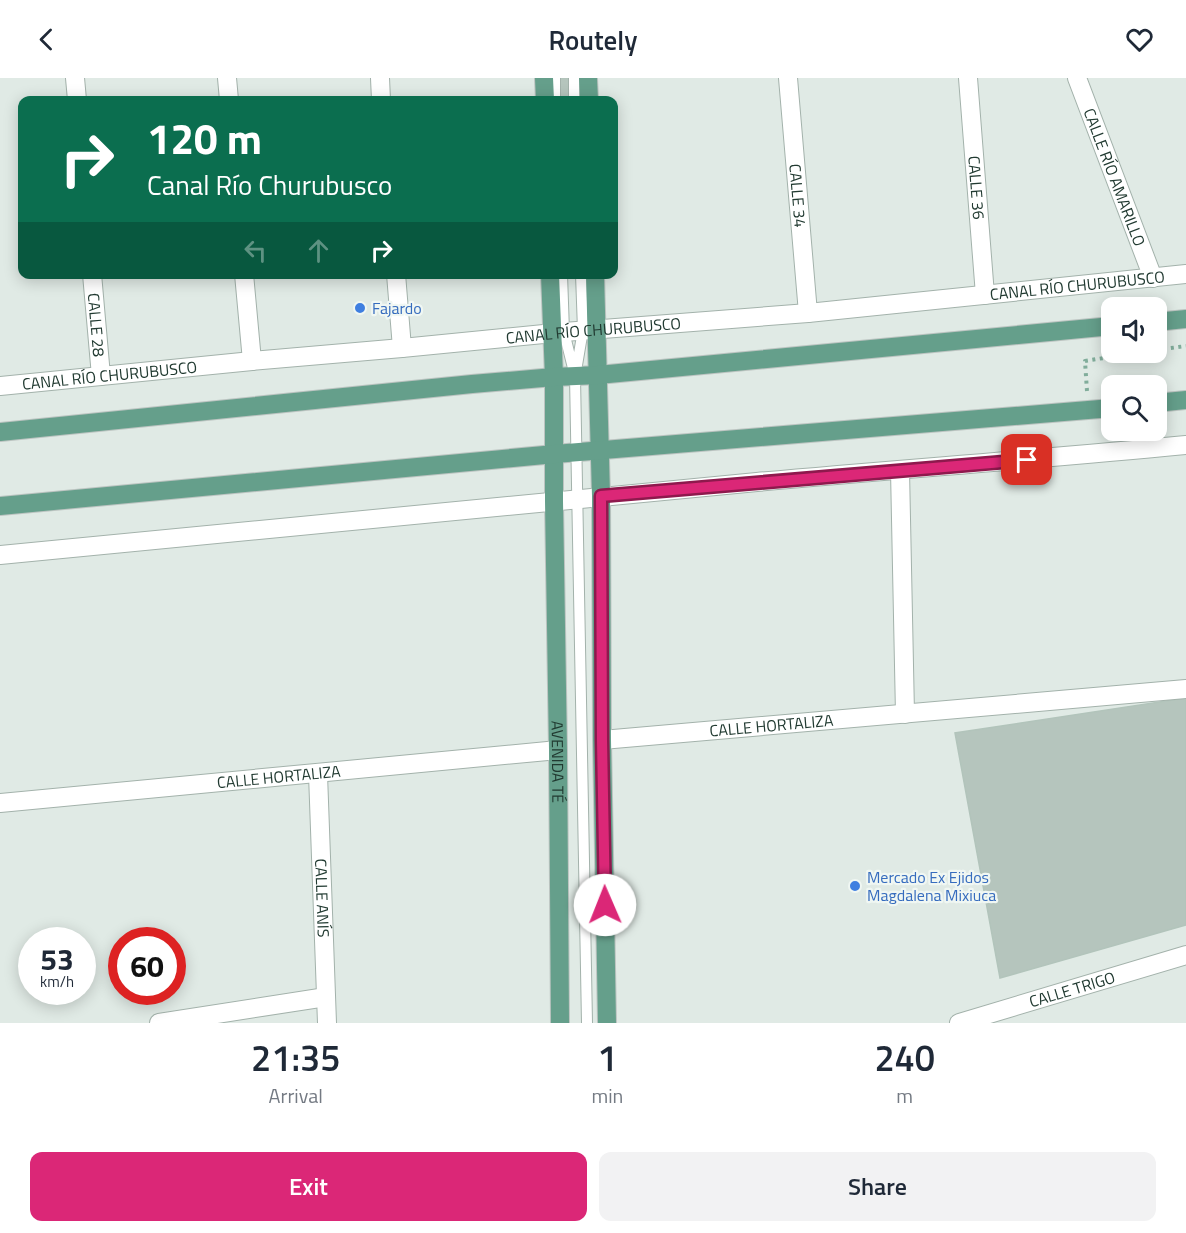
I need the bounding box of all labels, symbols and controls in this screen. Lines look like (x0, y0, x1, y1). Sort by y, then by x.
text: Routely (549, 19, 637, 60)
icon: back (30, 23, 63, 56)
icon: heart (1123, 23, 1156, 56)
street label: CALLE RÍO AMARILLO (1078, 105, 1152, 250)
text: 120 m (147, 106, 262, 170)
icon: right (48, 120, 126, 198)
street label: CALLE 36 (962, 155, 991, 221)
street label: CALLE 34 (783, 163, 813, 228)
text: Canal Río Churubusco (147, 164, 392, 205)
icon: left (239, 234, 272, 267)
icon: ahead (302, 234, 335, 267)
icon: right (365, 234, 398, 267)
street label: CANAL RÍO CHURUBUSCO (989, 264, 1166, 306)
street label: CALLE 28 (82, 292, 111, 358)
place label: Fajardo (372, 296, 422, 320)
map controls (1101, 297, 1167, 441)
button: sound (1101, 297, 1167, 363)
marker: Fajardo (353, 301, 367, 315)
street label: CANAL RÍO CHURUBUSCO (505, 311, 682, 350)
street label: CANAL RÍO CHURUBUSCO (21, 355, 198, 396)
button: search (1101, 375, 1167, 441)
pin (1001, 434, 1052, 485)
icon: arrive (1010, 443, 1043, 476)
street label: CALLE HORTALIZA (709, 708, 835, 743)
street label: AVENIDA TÉ (546, 720, 570, 803)
street label: CALLE HORTALIZA (216, 759, 342, 794)
street label: CALLE ANÍS (309, 858, 336, 938)
place label: Mercado Ex Ejidos Magdalena Mixiuca (867, 865, 996, 907)
position arrow (573, 873, 637, 937)
marker: Mercado Ex Ejidos Magdalena Mixiuca (848, 879, 862, 893)
speed limit sign: 60 (108, 927, 186, 1005)
text: 53 (40, 936, 74, 982)
street label: CALLE TRIGO (1026, 965, 1118, 1013)
text: km/h (40, 970, 74, 993)
text: 21:35 (251, 1030, 340, 1085)
text: 1 (597, 1030, 617, 1085)
text: 240 (874, 1030, 935, 1085)
text: Arrival (269, 1080, 323, 1111)
text: min (591, 1080, 623, 1111)
text: m (896, 1080, 913, 1111)
button: Exit (30, 1152, 587, 1221)
button: Share (599, 1152, 1156, 1221)

